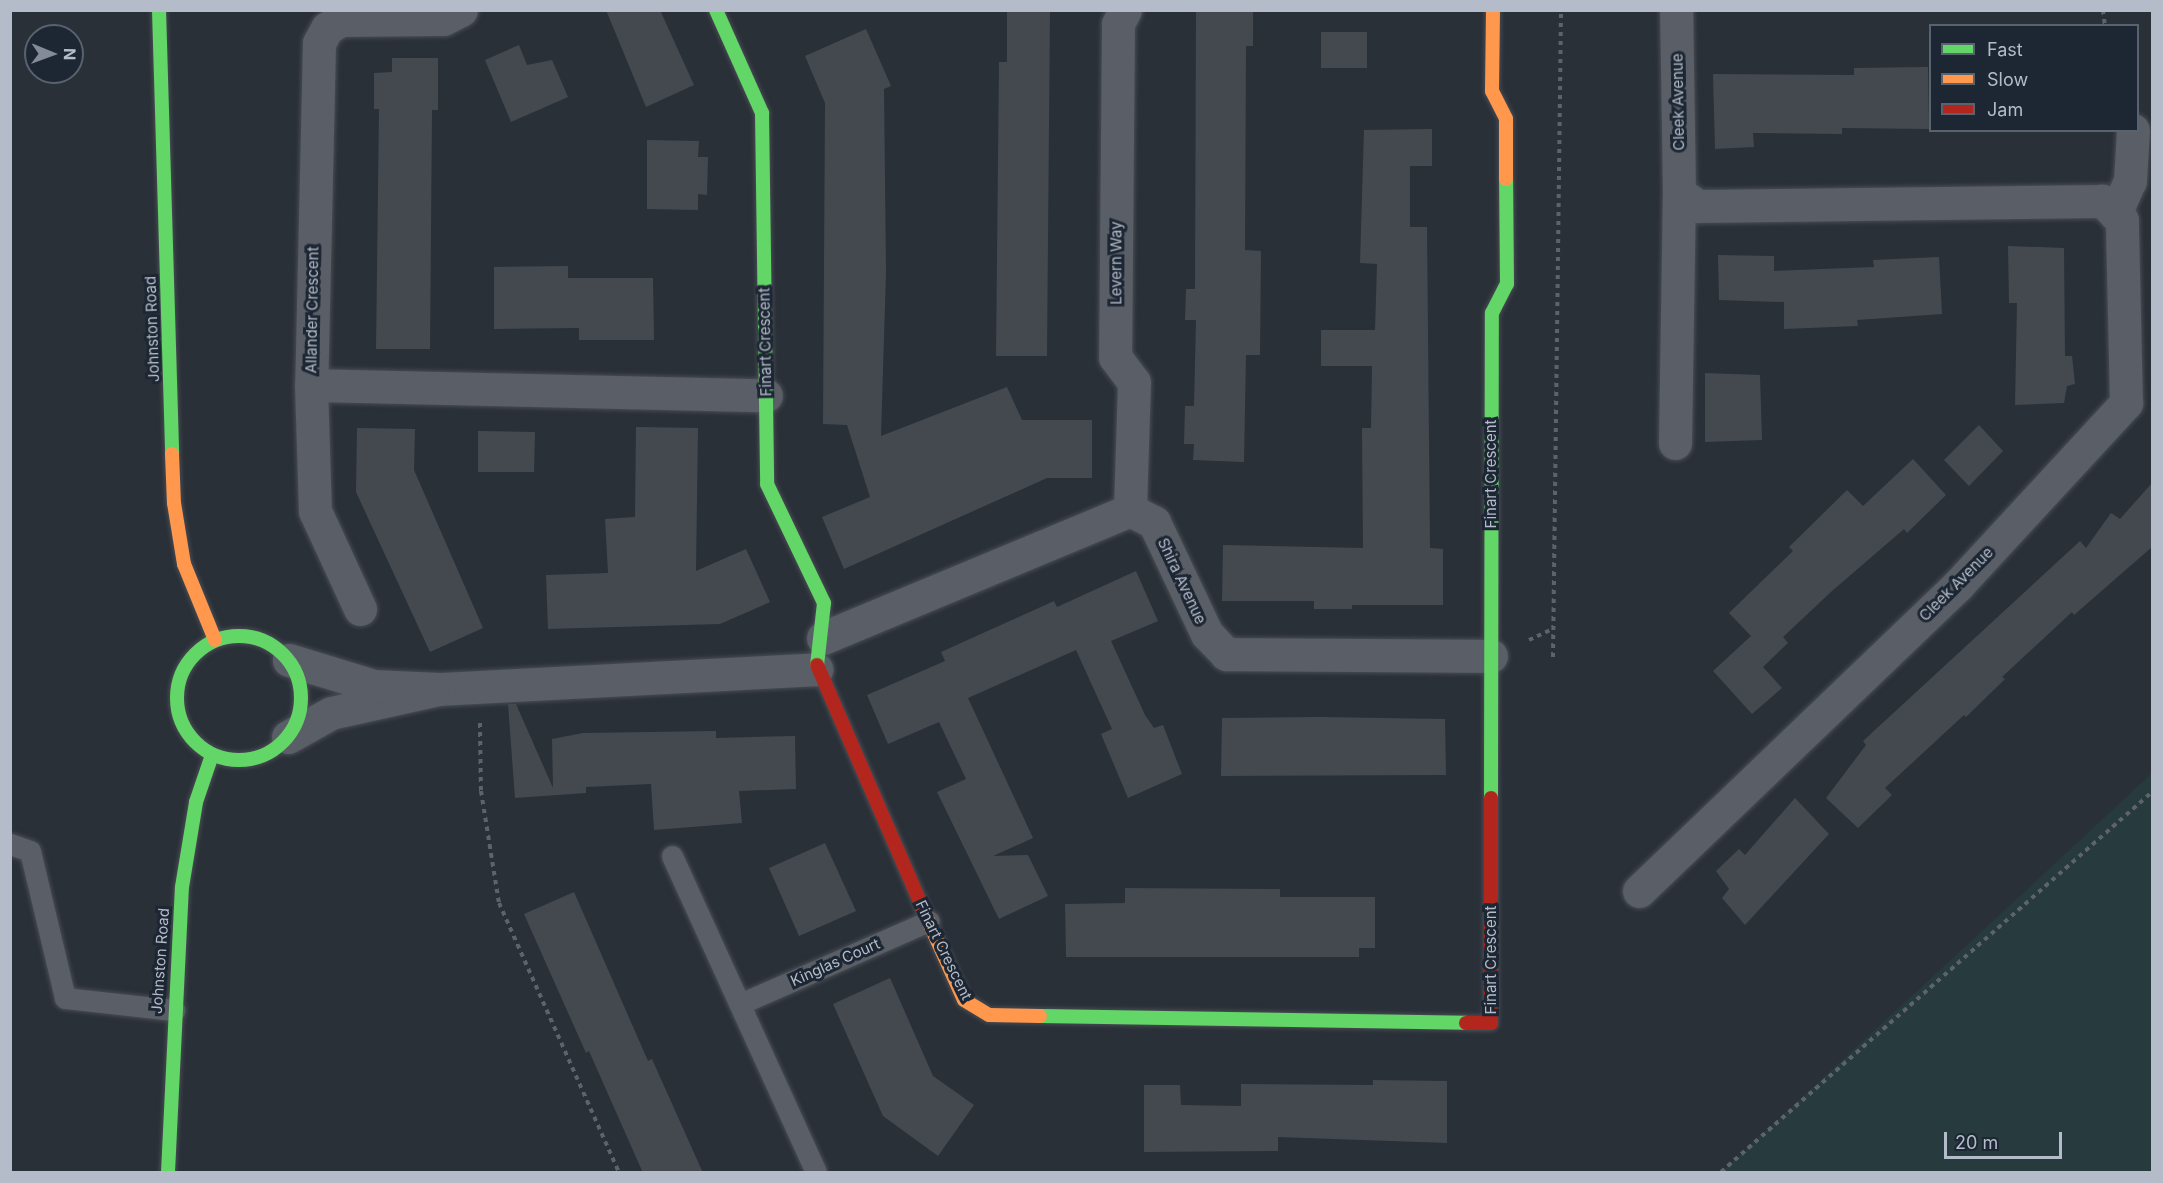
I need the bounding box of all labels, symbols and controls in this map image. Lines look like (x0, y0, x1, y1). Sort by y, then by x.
north arrow (24, 24, 84, 84)
legend (1929, 24, 2139, 132)
text: Fast (1987, 39, 2023, 60)
text: N (60, 48, 80, 61)
street label: Cleek Avenue (1668, 53, 1688, 151)
text: Slow (1987, 69, 2028, 90)
text: Jam (1987, 99, 2023, 120)
street label: Levern Way (1107, 221, 1125, 305)
street label: Allander Crescent (302, 246, 322, 374)
street label: Johnston Road (141, 276, 163, 382)
street label: Finart Crescent (755, 287, 775, 397)
street label: Finart Crescent (1482, 420, 1500, 528)
street label: Shira Avenue (1154, 535, 1210, 627)
street label: Cleek Avenue (1915, 543, 1997, 625)
street label: Finart Crescent (912, 897, 976, 1003)
street label: Finart Crescent (1482, 906, 1500, 1014)
street label: Johnston Road (147, 907, 173, 1015)
street label: Kinglas Court (788, 934, 882, 990)
scale bar (1947, 1120, 2066, 1158)
text: 20 m (1955, 1132, 1998, 1153)

